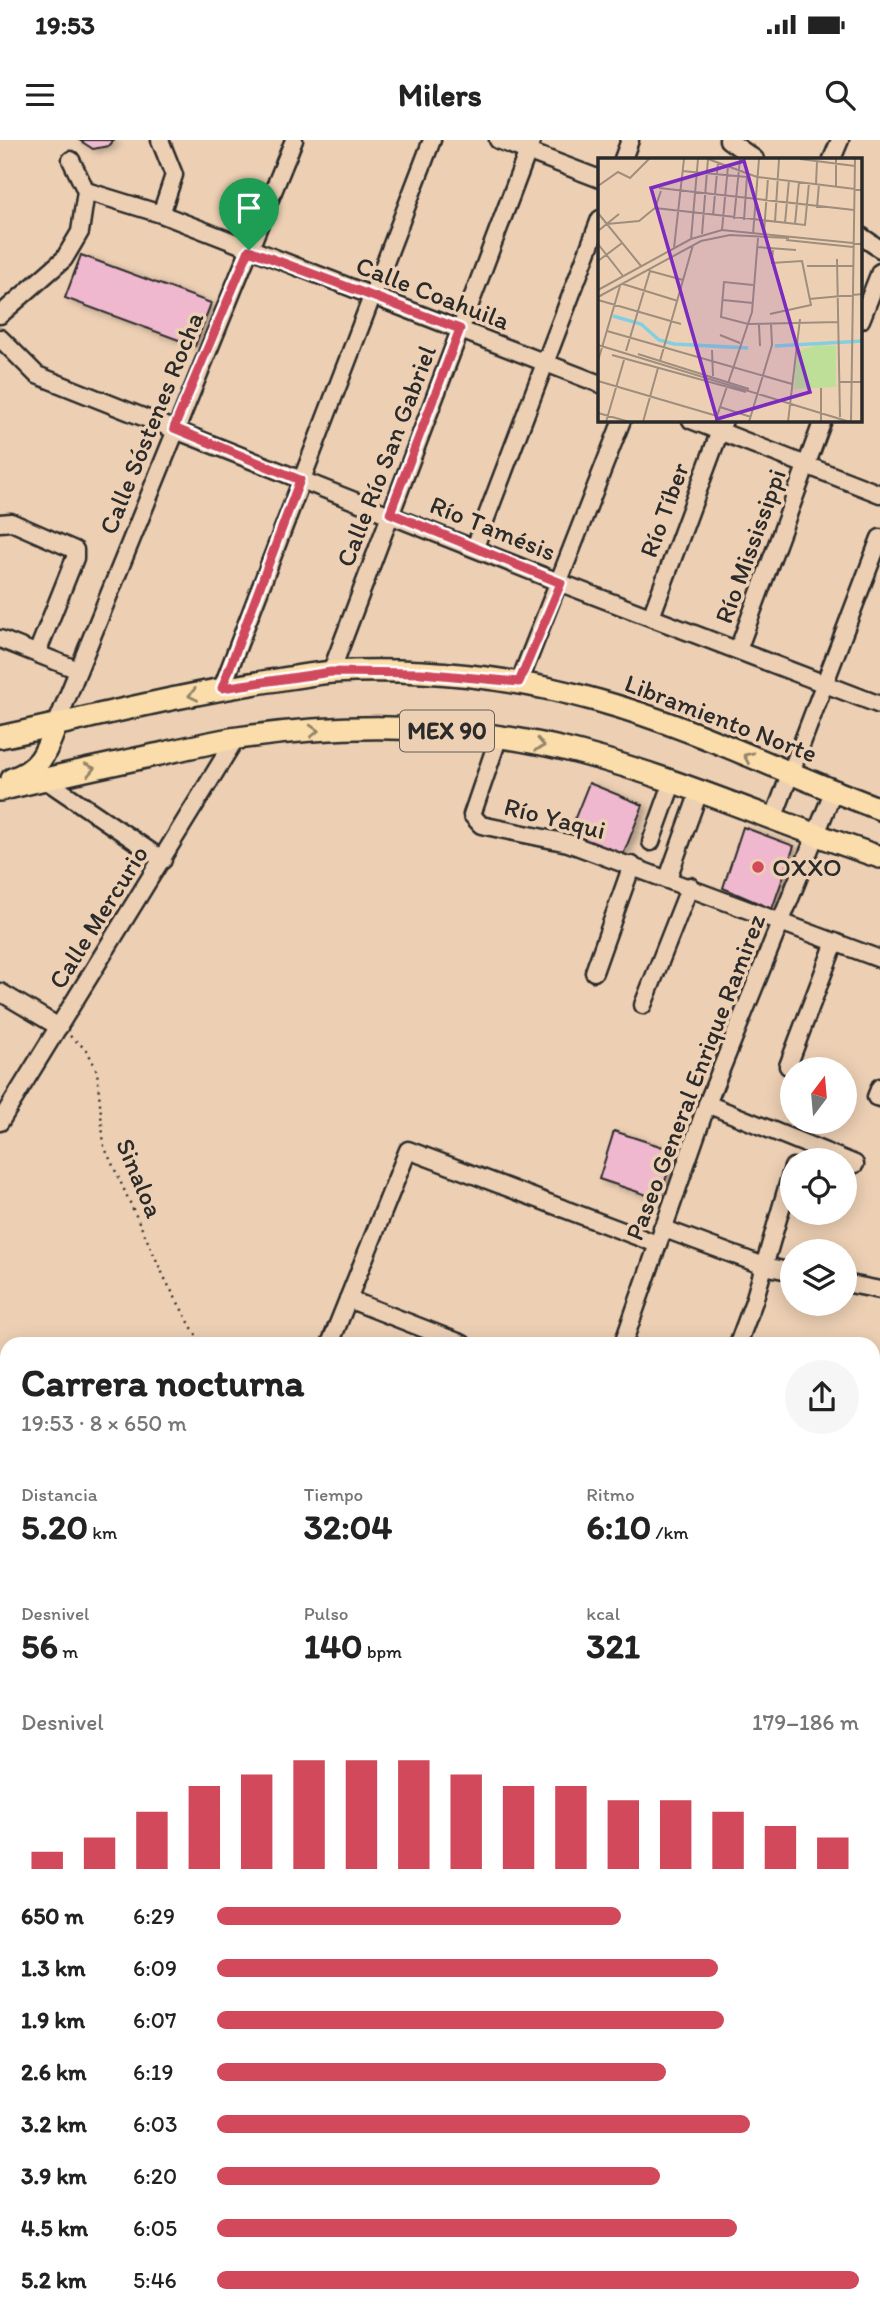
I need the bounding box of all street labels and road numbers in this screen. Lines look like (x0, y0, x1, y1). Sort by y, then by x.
street label: Calle Coahuila (352, 249, 515, 337)
street label: Calle Sóstenes Rocha (92, 307, 210, 539)
street label: Calle Río San Gabriel (329, 341, 443, 571)
street label: Río Tíber (632, 458, 696, 562)
street label: Río Mississippi (707, 464, 793, 628)
street label: Río Tamésis (425, 488, 561, 568)
street label: Libramiento Norte (620, 667, 822, 769)
road number: MEX 90 (400, 710, 494, 752)
street label: Río Yaqui (501, 790, 609, 846)
street label: Calle Mercurio (41, 839, 155, 995)
street label: Paseo General Enrique Ramirez (618, 909, 772, 1245)
street label: Sinaloa (109, 1134, 171, 1223)

